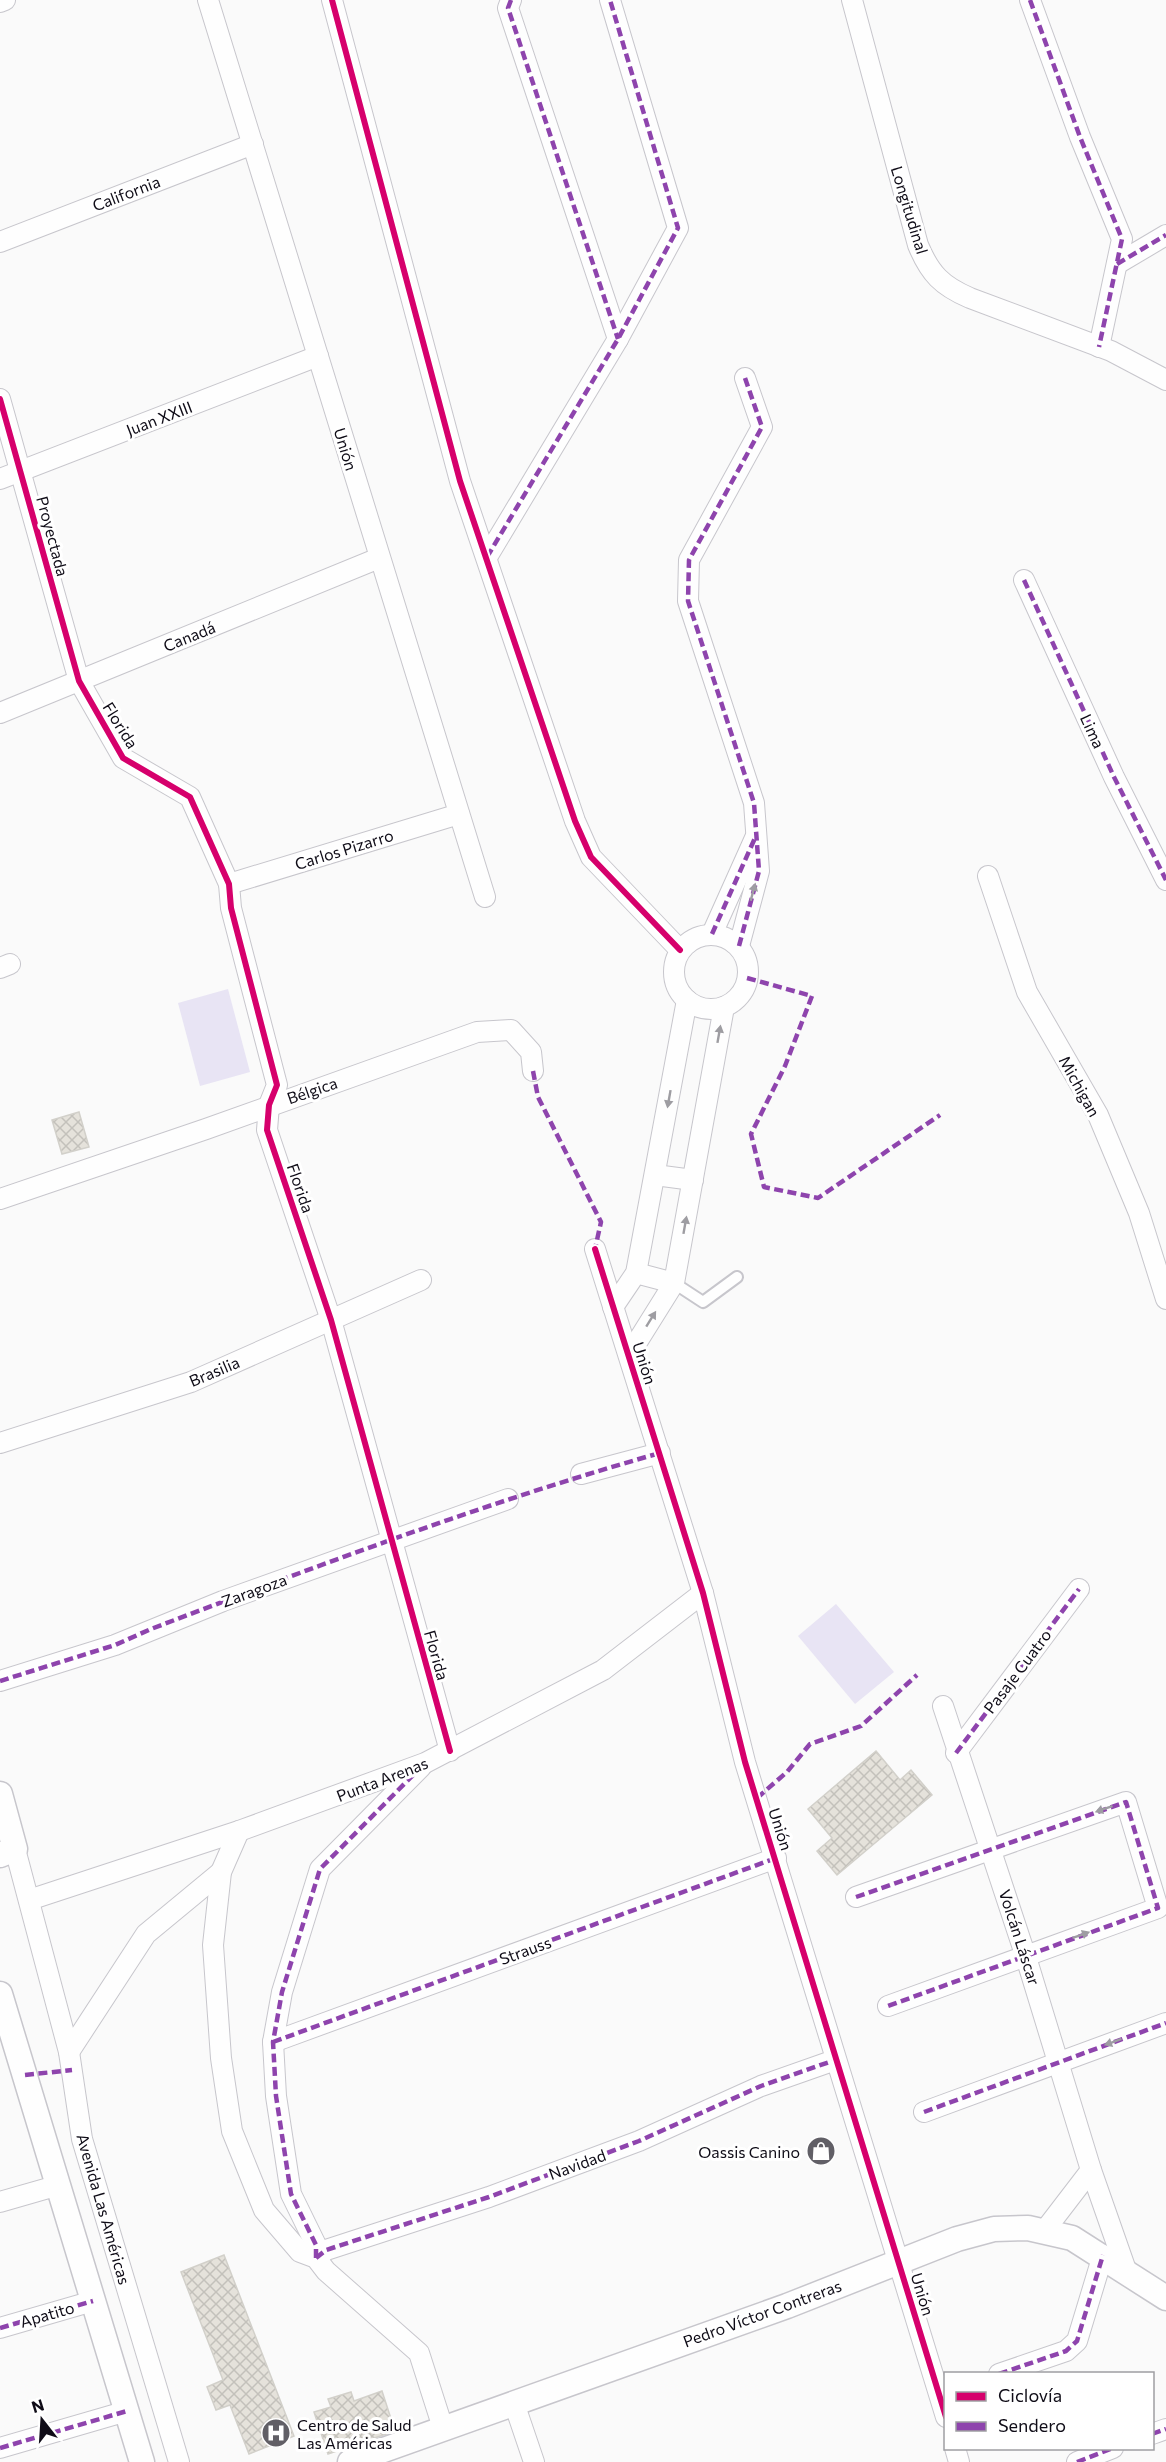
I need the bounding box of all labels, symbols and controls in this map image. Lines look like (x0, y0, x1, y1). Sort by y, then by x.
street label: Longitudinal (888, 164, 932, 256)
street label: California (89, 171, 163, 215)
street label: Juan XXIII (123, 397, 195, 439)
street label: Unión (331, 425, 361, 473)
street label: Proyectada (33, 494, 73, 578)
street label: Canadá (160, 617, 218, 655)
street label: Florida (99, 698, 143, 752)
street label: Lima (1077, 711, 1109, 751)
street label: Carlos Pizarro (292, 825, 396, 873)
one-way arrow (749, 883, 759, 902)
one-way arrow (715, 1024, 724, 1043)
street label: Michigan (1056, 1052, 1104, 1120)
street label: Bélgica (284, 1073, 340, 1107)
one-way arrow (664, 1090, 673, 1109)
street label: Florida (284, 1161, 318, 1215)
one-way arrow (680, 1216, 689, 1235)
one-way arrow (646, 1311, 657, 1327)
street label: Unión (629, 1339, 661, 1387)
street label: Brasilia (186, 1352, 242, 1390)
street label: Zaragoza (219, 1569, 289, 1611)
street label: Pasaje Cuatro (979, 1625, 1055, 1717)
street label: Florida (421, 1628, 453, 1682)
street label: Punta Arenas (334, 1753, 430, 1805)
street label: Unión (765, 1805, 797, 1853)
one-way arrow (1095, 1805, 1113, 1815)
street label: Volcán Láscar (996, 1887, 1045, 1988)
one-way arrow (1072, 1930, 1090, 1940)
street label: Strauss (496, 1932, 554, 1968)
one-way arrow (1104, 2037, 1122, 2047)
street label: Avenida Las Américas (73, 2131, 135, 2287)
shop icon: Oassis Canino (805, 2135, 837, 2167)
place label: Oassis Canino (698, 2142, 800, 2161)
street label: Navidad (546, 2145, 608, 2183)
street label: Unión (908, 2270, 938, 2318)
street label: Pedro Víctor Contreras (680, 2275, 844, 2351)
street label: Apatito (18, 2297, 76, 2331)
legend (944, 2372, 1154, 2450)
text: Ciclovía (998, 2384, 1062, 2406)
north arrow (12, 2390, 72, 2450)
text: N (29, 2394, 46, 2416)
text: Sendero (998, 2414, 1066, 2436)
place label: Centro de Salud Las Américas (297, 2415, 412, 2452)
hospital icon: Centro de Salud Las Américas (260, 2417, 292, 2449)

